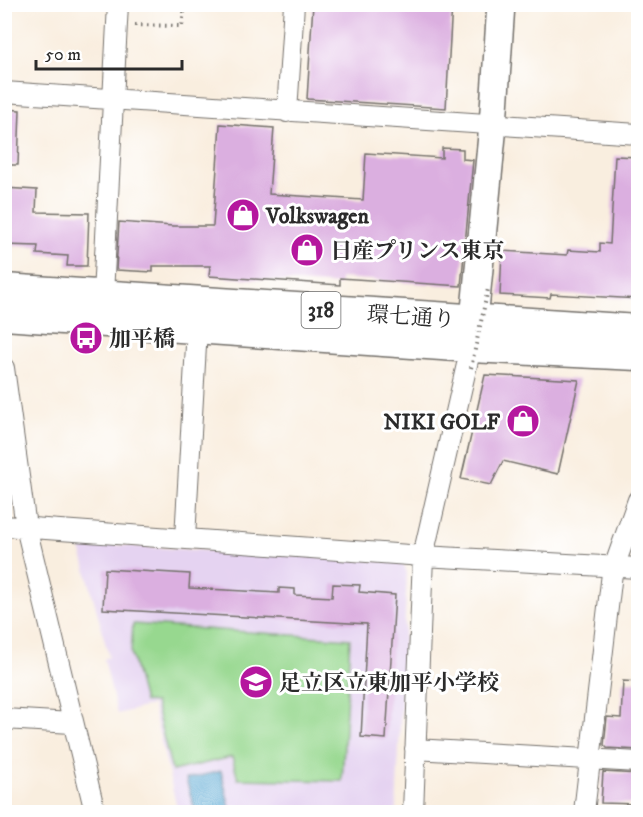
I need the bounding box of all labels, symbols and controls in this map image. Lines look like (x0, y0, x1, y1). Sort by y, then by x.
scale bar (36, 33, 182, 71)
text: 50 m (45, 44, 81, 66)
shop icon: Volkswagen (225, 197, 261, 233)
place label: Volkswagen (265, 203, 369, 230)
shop icon: 日産プリンス東京 (289, 232, 325, 268)
place label: 日産プリンス東京 (330, 238, 504, 265)
road number: 318 (302, 292, 340, 328)
street label: 環七通り (366, 301, 456, 334)
bus stop icon: 加平橋 (68, 320, 104, 356)
place label: 加平橋 (109, 326, 175, 353)
shop icon: NIKI GOLF (505, 403, 541, 439)
place label: NIKI GOLF (384, 409, 501, 436)
school or university icon: 足立区立東加平小学校 (238, 664, 274, 700)
place label: 足立区立東加平小学校 (279, 670, 499, 697)

